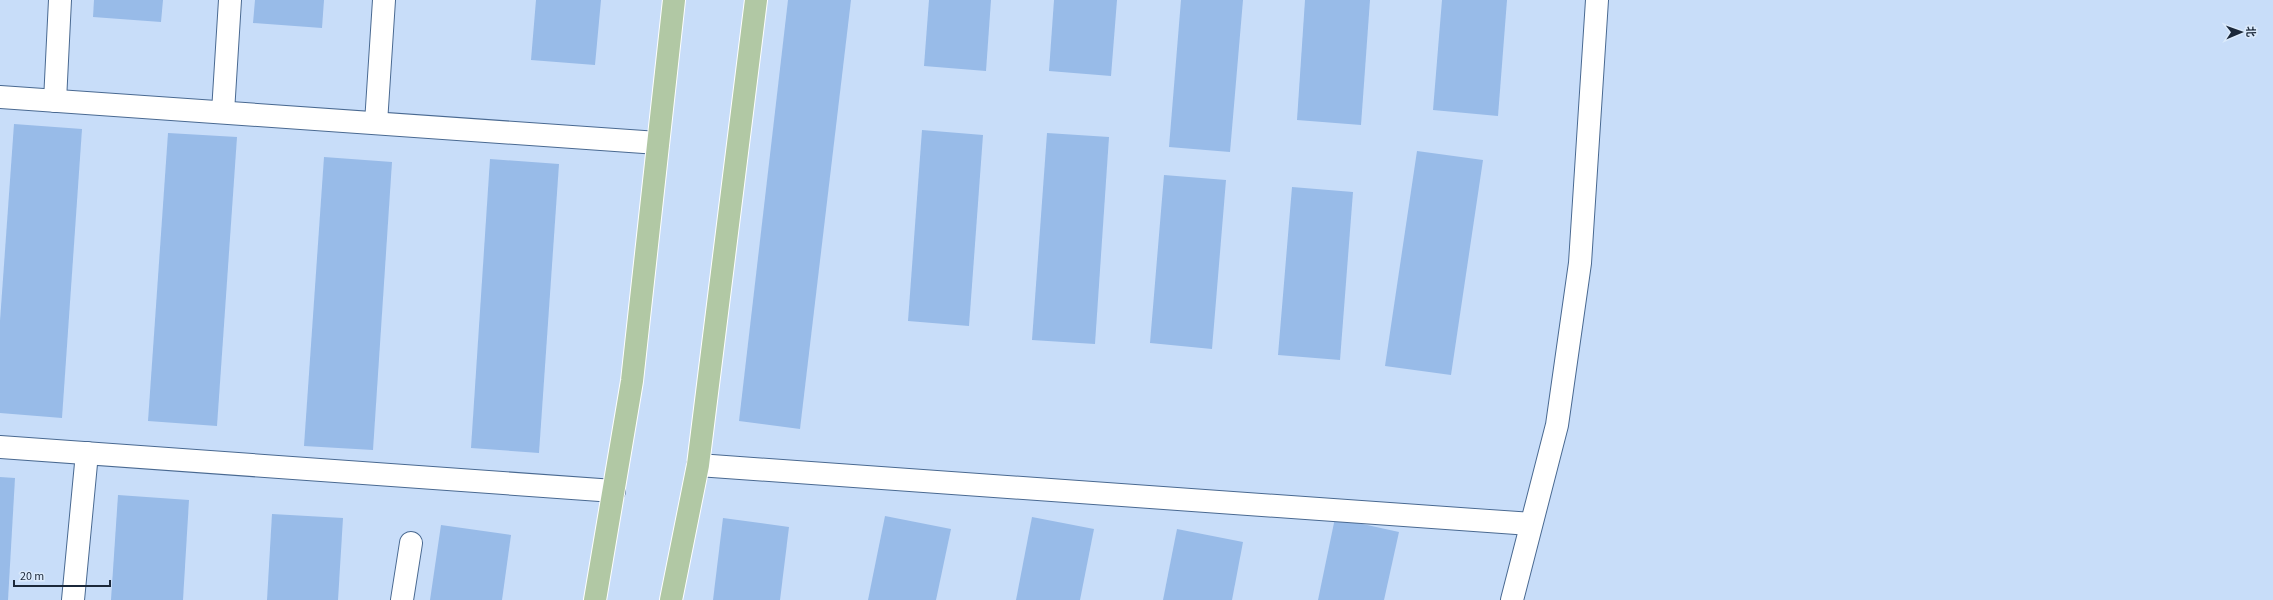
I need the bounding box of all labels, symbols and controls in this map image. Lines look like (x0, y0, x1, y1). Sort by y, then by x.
north arrow (2221, 12, 2261, 52)
text: 北 (2243, 26, 2258, 37)
scale bar (14, 562, 110, 588)
text: 20 m (20, 568, 44, 585)

